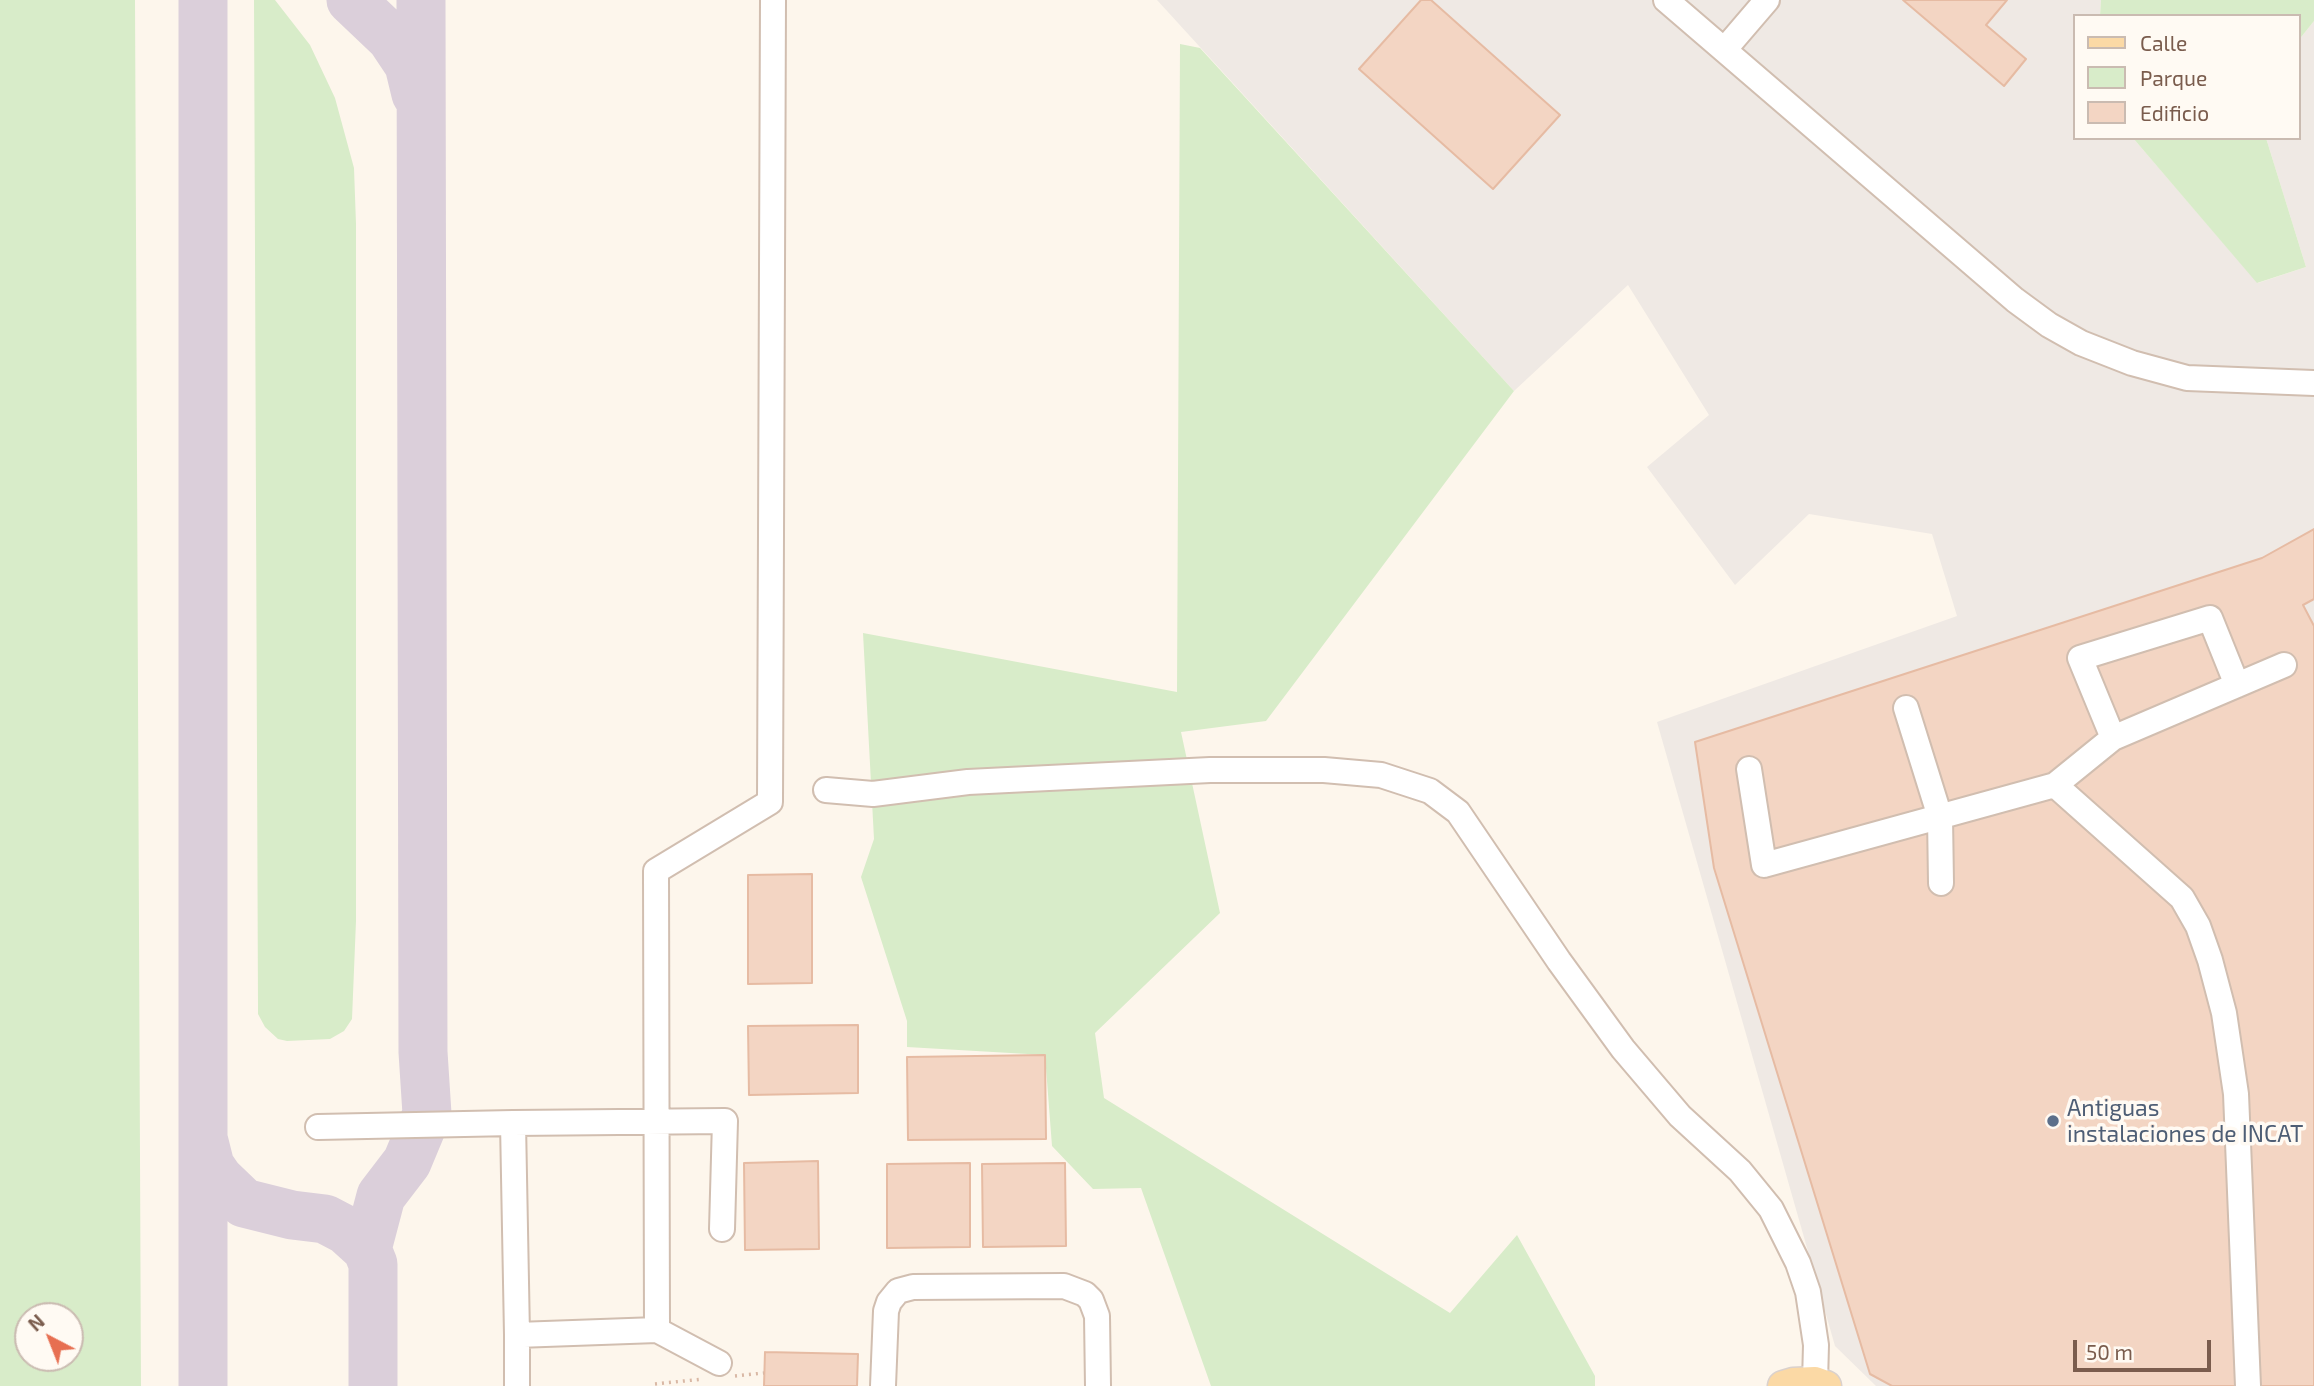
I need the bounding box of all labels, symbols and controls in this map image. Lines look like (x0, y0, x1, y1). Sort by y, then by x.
legend (2072, 14, 2300, 140)
text: Calle (2140, 30, 2187, 55)
text: Parque (2140, 65, 2207, 90)
text: Edificio (2140, 100, 2209, 125)
place label: Antiguas instalaciones de INCAT (2067, 1094, 2303, 1148)
marker: Antiguas instalaciones de INCAT (2045, 1113, 2061, 1129)
north arrow (14, 1302, 84, 1372)
text: N (23, 1309, 49, 1336)
scale bar (2076, 1326, 2214, 1370)
text: 50 m (2086, 1339, 2133, 1364)

